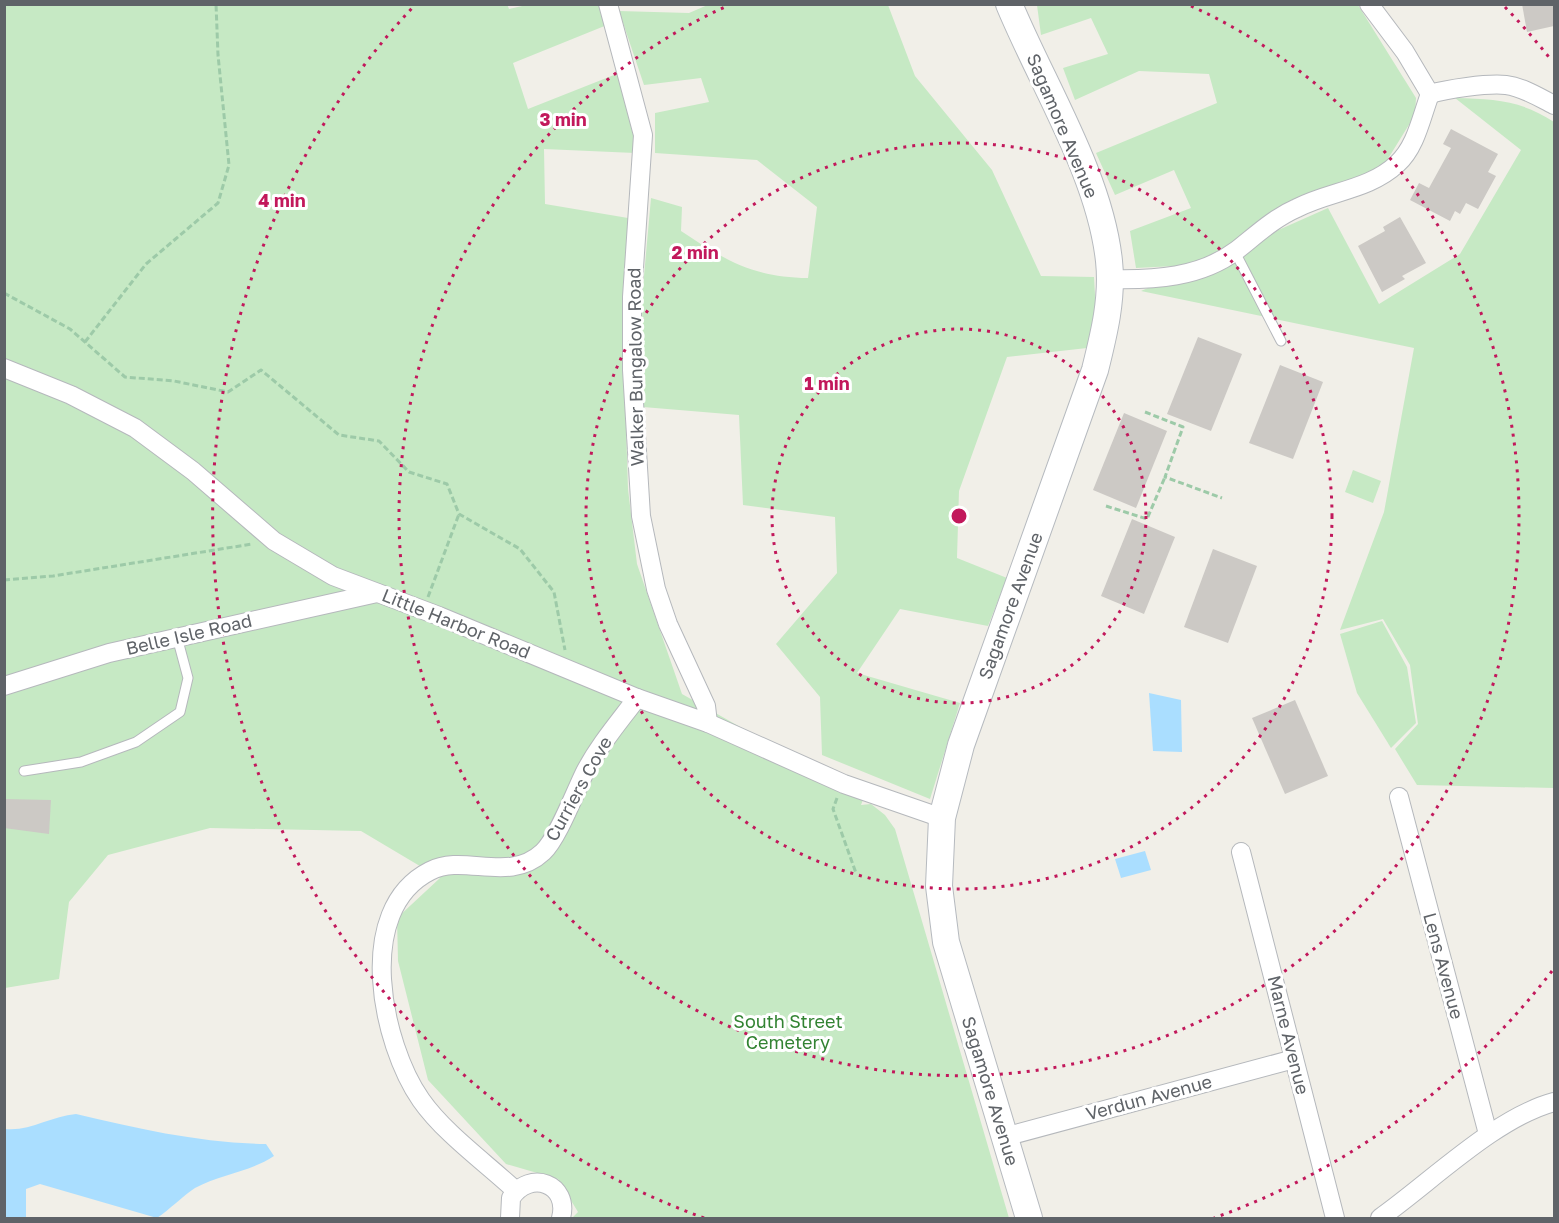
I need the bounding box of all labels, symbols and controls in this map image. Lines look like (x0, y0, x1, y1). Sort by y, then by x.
street label: Sagamore Avenue (1023, 50, 1103, 201)
text: 3 min (539, 108, 587, 130)
text: 4 min (258, 189, 306, 211)
text: 2 min (671, 241, 719, 263)
street label: Walker Bungalow Road (622, 267, 648, 467)
text: 1 min (804, 372, 850, 394)
centre of rings (949, 506, 969, 526)
street label: Sagamore Avenue (973, 529, 1047, 682)
street label: Little Harbor Road (379, 583, 534, 663)
street label: Belle Isle Road (124, 609, 254, 659)
street label: Curriers Cove (540, 732, 616, 845)
street label: Lens Avenue (1419, 910, 1469, 1021)
street label: Marne Avenue (1264, 973, 1314, 1097)
park label: South Street Cemetery (733, 1010, 843, 1053)
street label: Sagamore Avenue (958, 1013, 1024, 1168)
street label: Verdun Avenue (1083, 1070, 1214, 1124)

